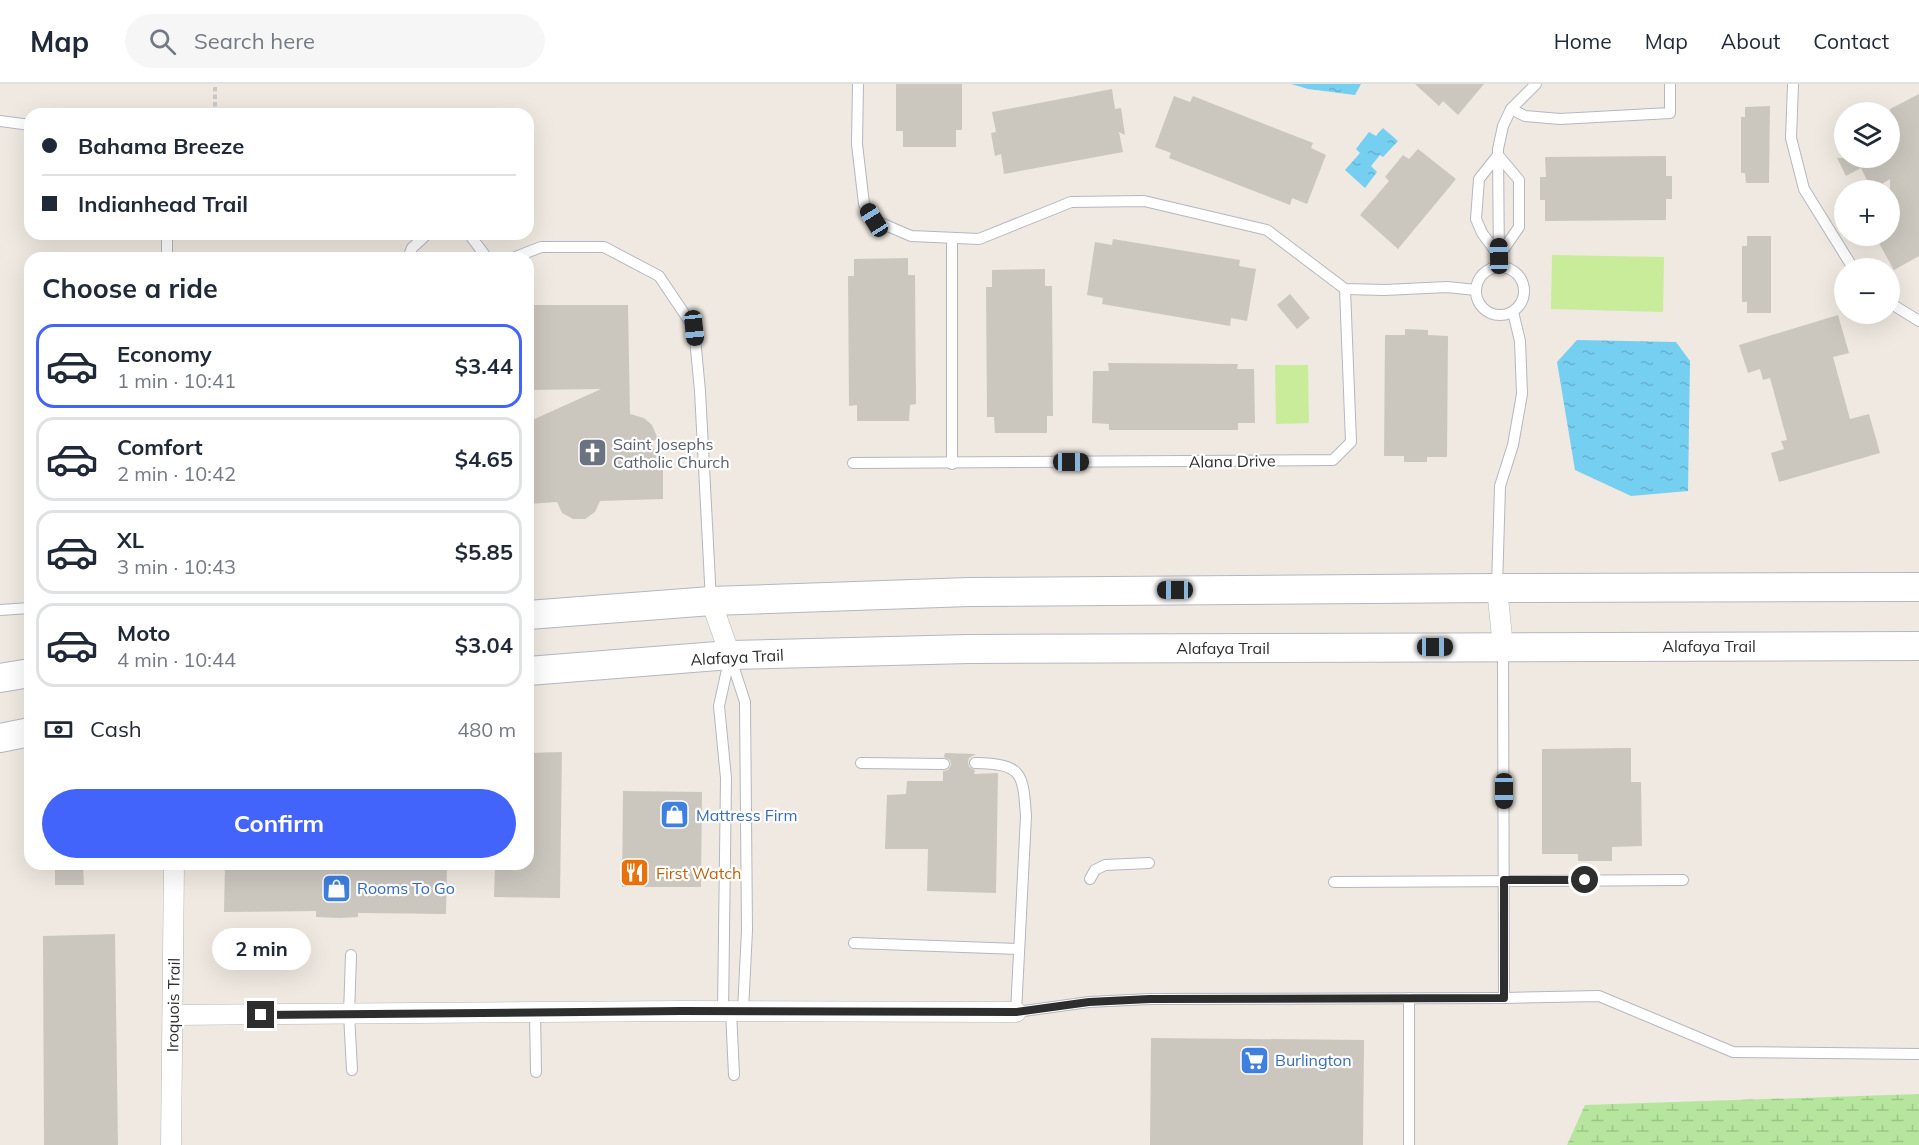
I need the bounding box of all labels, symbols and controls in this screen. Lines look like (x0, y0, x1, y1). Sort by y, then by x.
search box (125, 14, 545, 68)
text: Map (30, 24, 89, 59)
icon: search (146, 25, 179, 58)
text: Search here (194, 27, 315, 55)
text: Home (1554, 28, 1612, 54)
text: Map (1645, 28, 1688, 54)
text: About (1721, 28, 1780, 54)
text: Contact (1813, 28, 1889, 54)
map controls (1834, 102, 1900, 324)
button: layers (1834, 102, 1900, 168)
text: Bahama Breeze (78, 132, 244, 160)
button: + (1834, 180, 1900, 246)
text: Indianhead Trail (78, 190, 248, 218)
car (857, 200, 891, 240)
car (1490, 238, 1508, 274)
button: − (1834, 258, 1900, 324)
text: Choose a ride (42, 271, 218, 305)
car (683, 309, 705, 347)
icon: car (45, 339, 99, 393)
text: Economy (117, 340, 212, 368)
text: $3.44 (455, 352, 513, 380)
text: 1 min · 10:41 (117, 368, 236, 393)
icon: car (45, 432, 99, 486)
text: Comfort (117, 433, 203, 461)
place label: Saint Josephs Catholic Church (613, 434, 730, 472)
church icon: Saint Josephs Catholic Church (576, 437, 608, 469)
text: $4.65 (455, 445, 513, 473)
street label: Alana Drive (1188, 450, 1276, 472)
car (1053, 453, 1089, 471)
text: 2 min · 10:42 (117, 461, 236, 486)
icon: car (45, 525, 99, 579)
text: XL (117, 526, 144, 554)
text: $5.85 (455, 538, 513, 566)
text: 3 min · 10:43 (117, 554, 236, 579)
car (1157, 581, 1193, 599)
icon: car (45, 618, 99, 672)
text: Moto (117, 619, 170, 647)
text: $3.04 (455, 631, 513, 659)
street label: Alafaya Trail (1662, 636, 1756, 656)
street label: Alafaya Trail (1176, 638, 1270, 658)
car (1417, 638, 1453, 656)
street label: Alafaya Trail (690, 645, 784, 669)
text: 4 min · 10:44 (117, 647, 236, 672)
icon: cash (42, 713, 75, 746)
text: Cash (90, 715, 142, 743)
text: 480 m (457, 717, 516, 742)
car (1495, 773, 1513, 809)
button: Confirm (42, 789, 516, 858)
shop icon: Mattress Firm (659, 799, 691, 831)
place label: Mattress Firm (696, 805, 797, 825)
restaurant icon: First Watch (619, 857, 651, 889)
place label: First Watch (656, 863, 741, 883)
route start (1571, 866, 1598, 893)
shop icon: Rooms To Go (320, 872, 352, 904)
place label: Rooms To Go (357, 878, 455, 898)
callout: 2 min (212, 928, 310, 970)
text: 2 min (235, 936, 288, 961)
street label: Iroquois Trail (162, 958, 184, 1052)
route end (247, 1001, 274, 1028)
supermarket icon: Burlington (1238, 1044, 1270, 1076)
place label: Burlington (1275, 1050, 1352, 1070)

